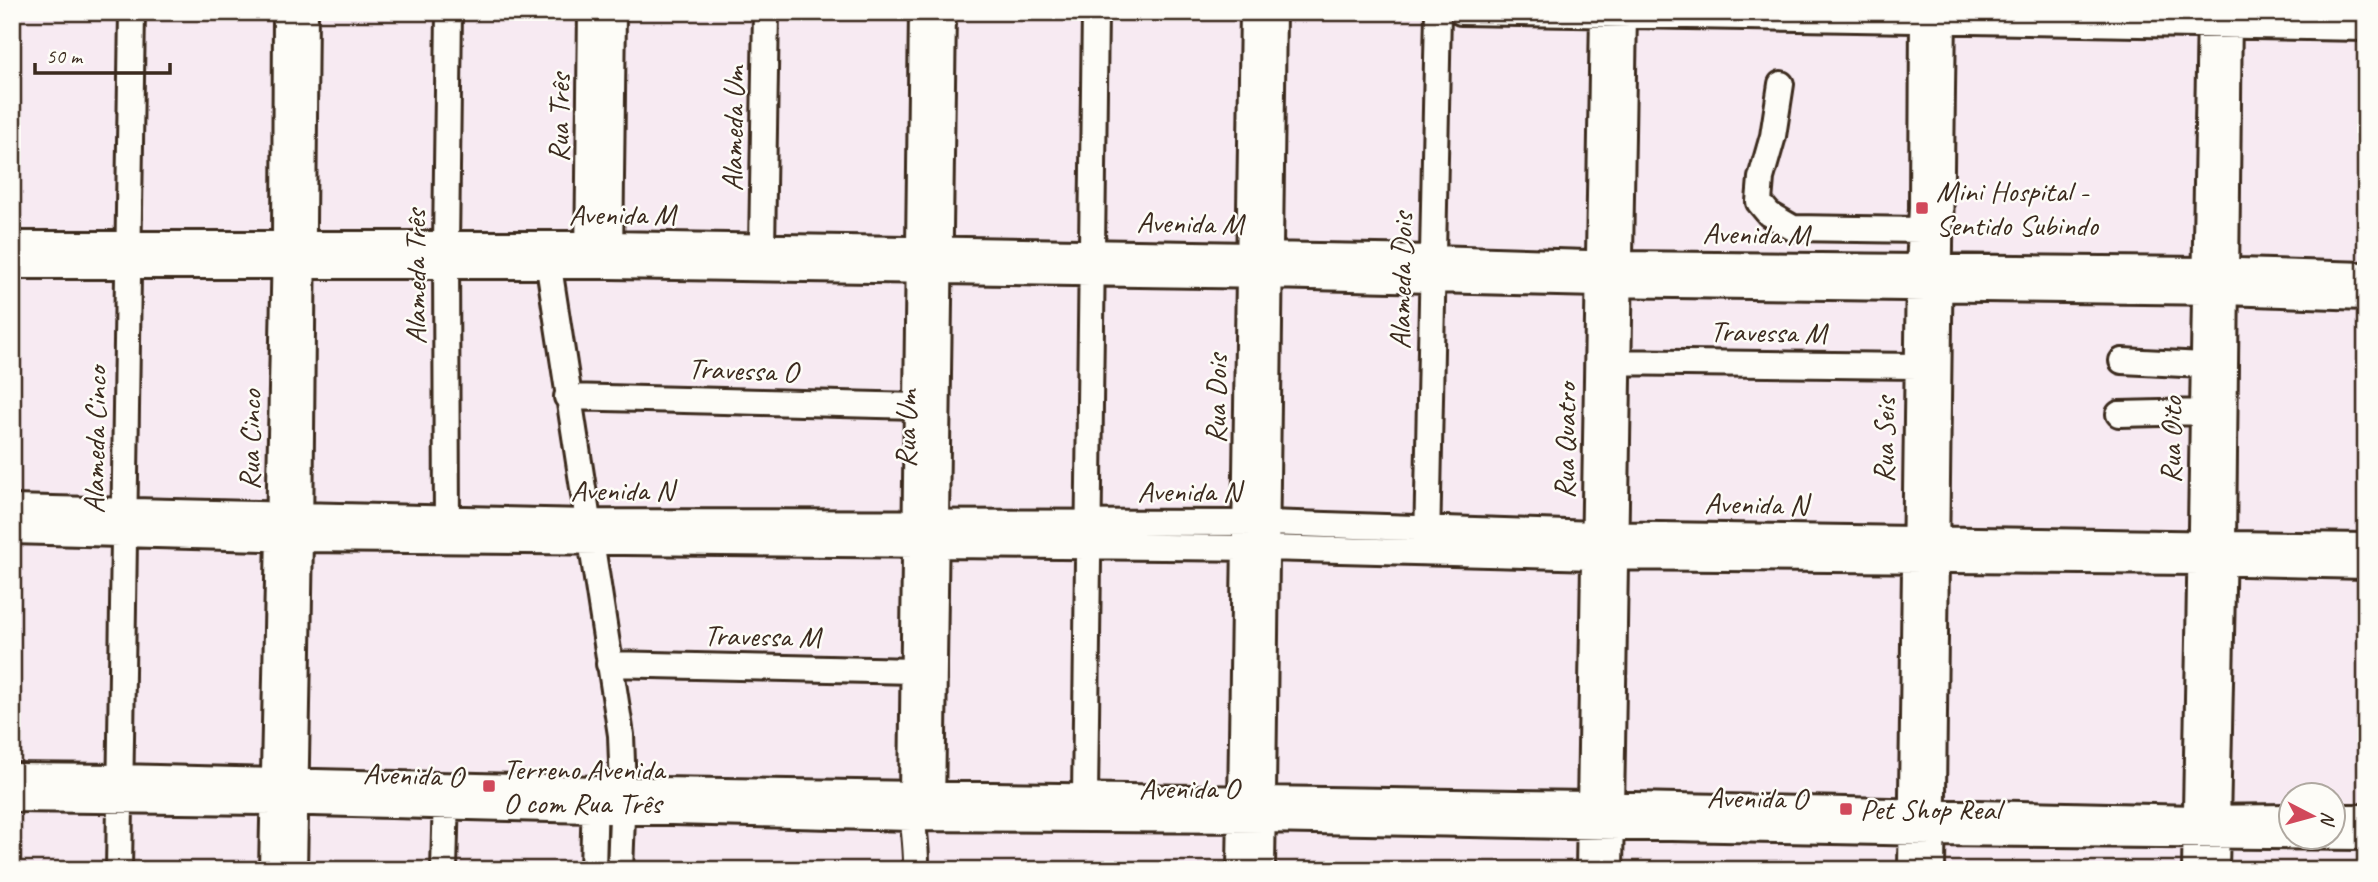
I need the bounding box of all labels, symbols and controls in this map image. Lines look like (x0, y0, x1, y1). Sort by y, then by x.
scale bar (35, 32, 170, 76)
text: 50 m (46, 43, 84, 69)
street label: Alameda Um (713, 64, 753, 192)
street label: Rua Três (539, 71, 579, 163)
place label: Mini Hospital - Sentido Subindo (1936, 172, 2099, 244)
street label: Avenida M (569, 195, 678, 233)
marker: Mini Hospital - Sentido Subindo (1914, 200, 1930, 216)
street label: Avenida M (1136, 203, 1246, 243)
street label: Alameda Três (396, 207, 434, 344)
street label: Alameda Dois (1381, 210, 1421, 350)
street label: Avenida M (1702, 214, 1812, 254)
street label: Travessa M (1709, 312, 1829, 352)
street label: Travessa O (688, 349, 802, 391)
street label: Rua Dois (1196, 351, 1236, 444)
street label: Alameda Cinco (75, 363, 115, 514)
street label: Rua Quatro (1545, 379, 1585, 499)
street label: Rua Cinco (230, 388, 270, 490)
street label: Rua Um (886, 388, 926, 468)
street label: Rua Seis (1864, 394, 1904, 483)
street label: Rua Oito (2151, 395, 2191, 484)
street label: Avenida N (570, 471, 679, 509)
street label: Avenida N (1137, 472, 1246, 510)
street label: Avenida N (1704, 484, 1813, 524)
street label: Travessa M (703, 616, 823, 656)
place label: Terreno Avenida O com Rua Três (503, 750, 667, 822)
street label: Avenida O (362, 754, 467, 796)
street label: Avenida O (1139, 769, 1242, 807)
marker: Terreno Avenida O com Rua Três (481, 778, 497, 794)
street label: Avenida O (1707, 778, 1810, 818)
north arrow (2276, 780, 2346, 850)
place label: Pet Shop Real (1860, 790, 2005, 828)
marker: Pet Shop Real (1838, 801, 1854, 817)
text: N (2315, 811, 2340, 828)

